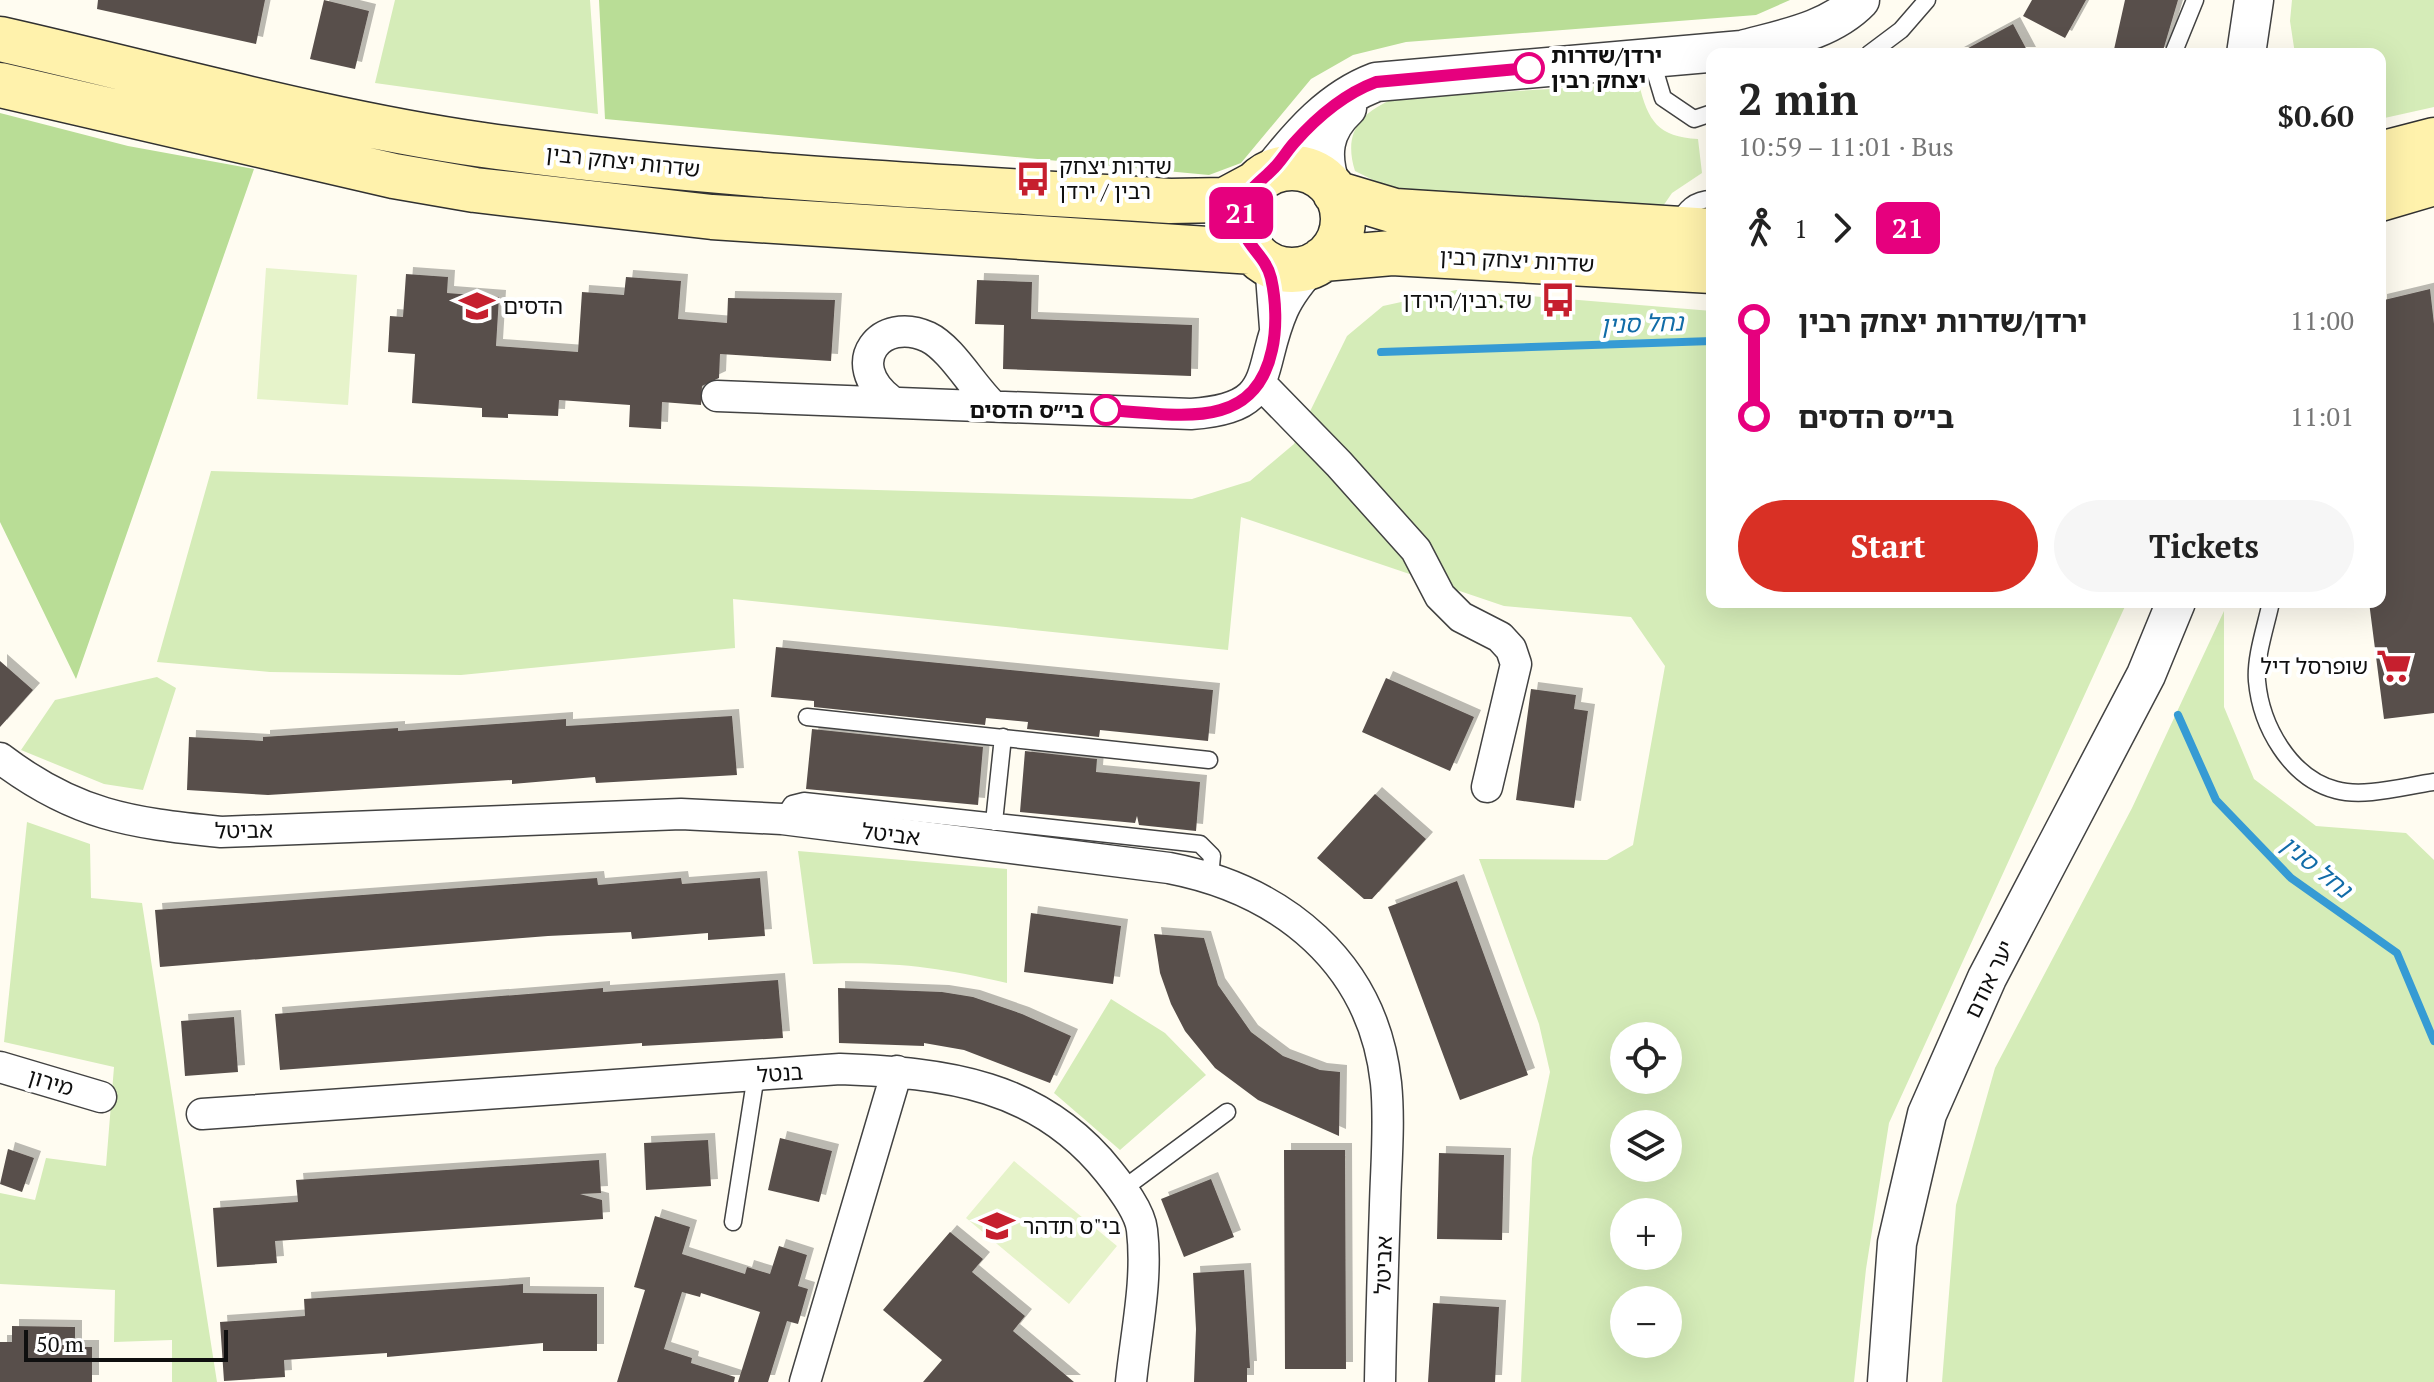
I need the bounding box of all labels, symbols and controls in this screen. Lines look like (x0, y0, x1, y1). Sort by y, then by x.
place label: ירדן/שדרות יצחק רבין (1551, 40, 1662, 94)
marker: ירדן/שדרות יצחק רבין (1514, 53, 1544, 83)
text: 2 min (1738, 69, 1858, 128)
text: $0.60 (2277, 96, 2354, 136)
text: 10:59 – 11:01 · Bus (1738, 129, 1954, 163)
street label: שדרות יצחק רבין (544, 138, 702, 183)
place label: שדרות יצחק רבין / ירדן (1059, 151, 1172, 205)
bus stop icon: שדרות יצחק רבין / ירדן (1014, 160, 1052, 198)
line badge: 21 (1205, 187, 1277, 239)
text: 21 (1225, 194, 1257, 231)
icon: walk (1738, 206, 1782, 250)
icon: forward (1820, 206, 1864, 250)
text: 21 (1892, 209, 1924, 246)
text: 1 (1794, 211, 1808, 245)
street label: שדרות יצחק רבין (1439, 241, 1595, 278)
bus stop icon: שד.רבין/הירדן (1539, 281, 1577, 319)
place label: שד.רבין/הירדן (1403, 285, 1532, 314)
school or university icon: הדסים (458, 287, 496, 325)
place label: הדסים (503, 291, 563, 320)
text: ירדן/שדרות יצחק רבין (1798, 301, 2087, 341)
text: 11:00 (2290, 303, 2354, 337)
water label: נחל סנין (1600, 306, 1686, 340)
place label: בי״ס הדסים (969, 395, 1084, 424)
marker: בי״ס הדסים (1091, 395, 1121, 425)
text: בי״ס הדסים (1798, 397, 1954, 437)
text: 11:01 (2290, 399, 2354, 433)
button: Start (1738, 500, 2038, 592)
button: Tickets (2054, 500, 2354, 592)
supermarket icon: שופרסל דיל (2375, 647, 2413, 685)
place label: שופרסל דיל (2260, 651, 2368, 680)
street label: אביטל (215, 814, 273, 845)
street label: אביטל (860, 816, 922, 851)
water label: נחל סנין (2274, 828, 2360, 906)
street label: יער אודם (1957, 935, 2020, 1023)
map controls (1610, 1022, 1682, 1358)
button: locate (1610, 1022, 1682, 1094)
street label: בנטל (756, 1056, 804, 1089)
street label: מירון (25, 1061, 77, 1102)
button: layers (1610, 1110, 1682, 1182)
button: + (1610, 1198, 1682, 1270)
school or university icon: בי"ס תדהר (978, 1207, 1016, 1245)
place label: בי"ס תדהר (1023, 1211, 1121, 1240)
street label: אביטל (1367, 1235, 1398, 1295)
button: − (1610, 1286, 1682, 1358)
scale bar (24, 1326, 228, 1362)
text: 50 m (36, 1329, 84, 1358)

